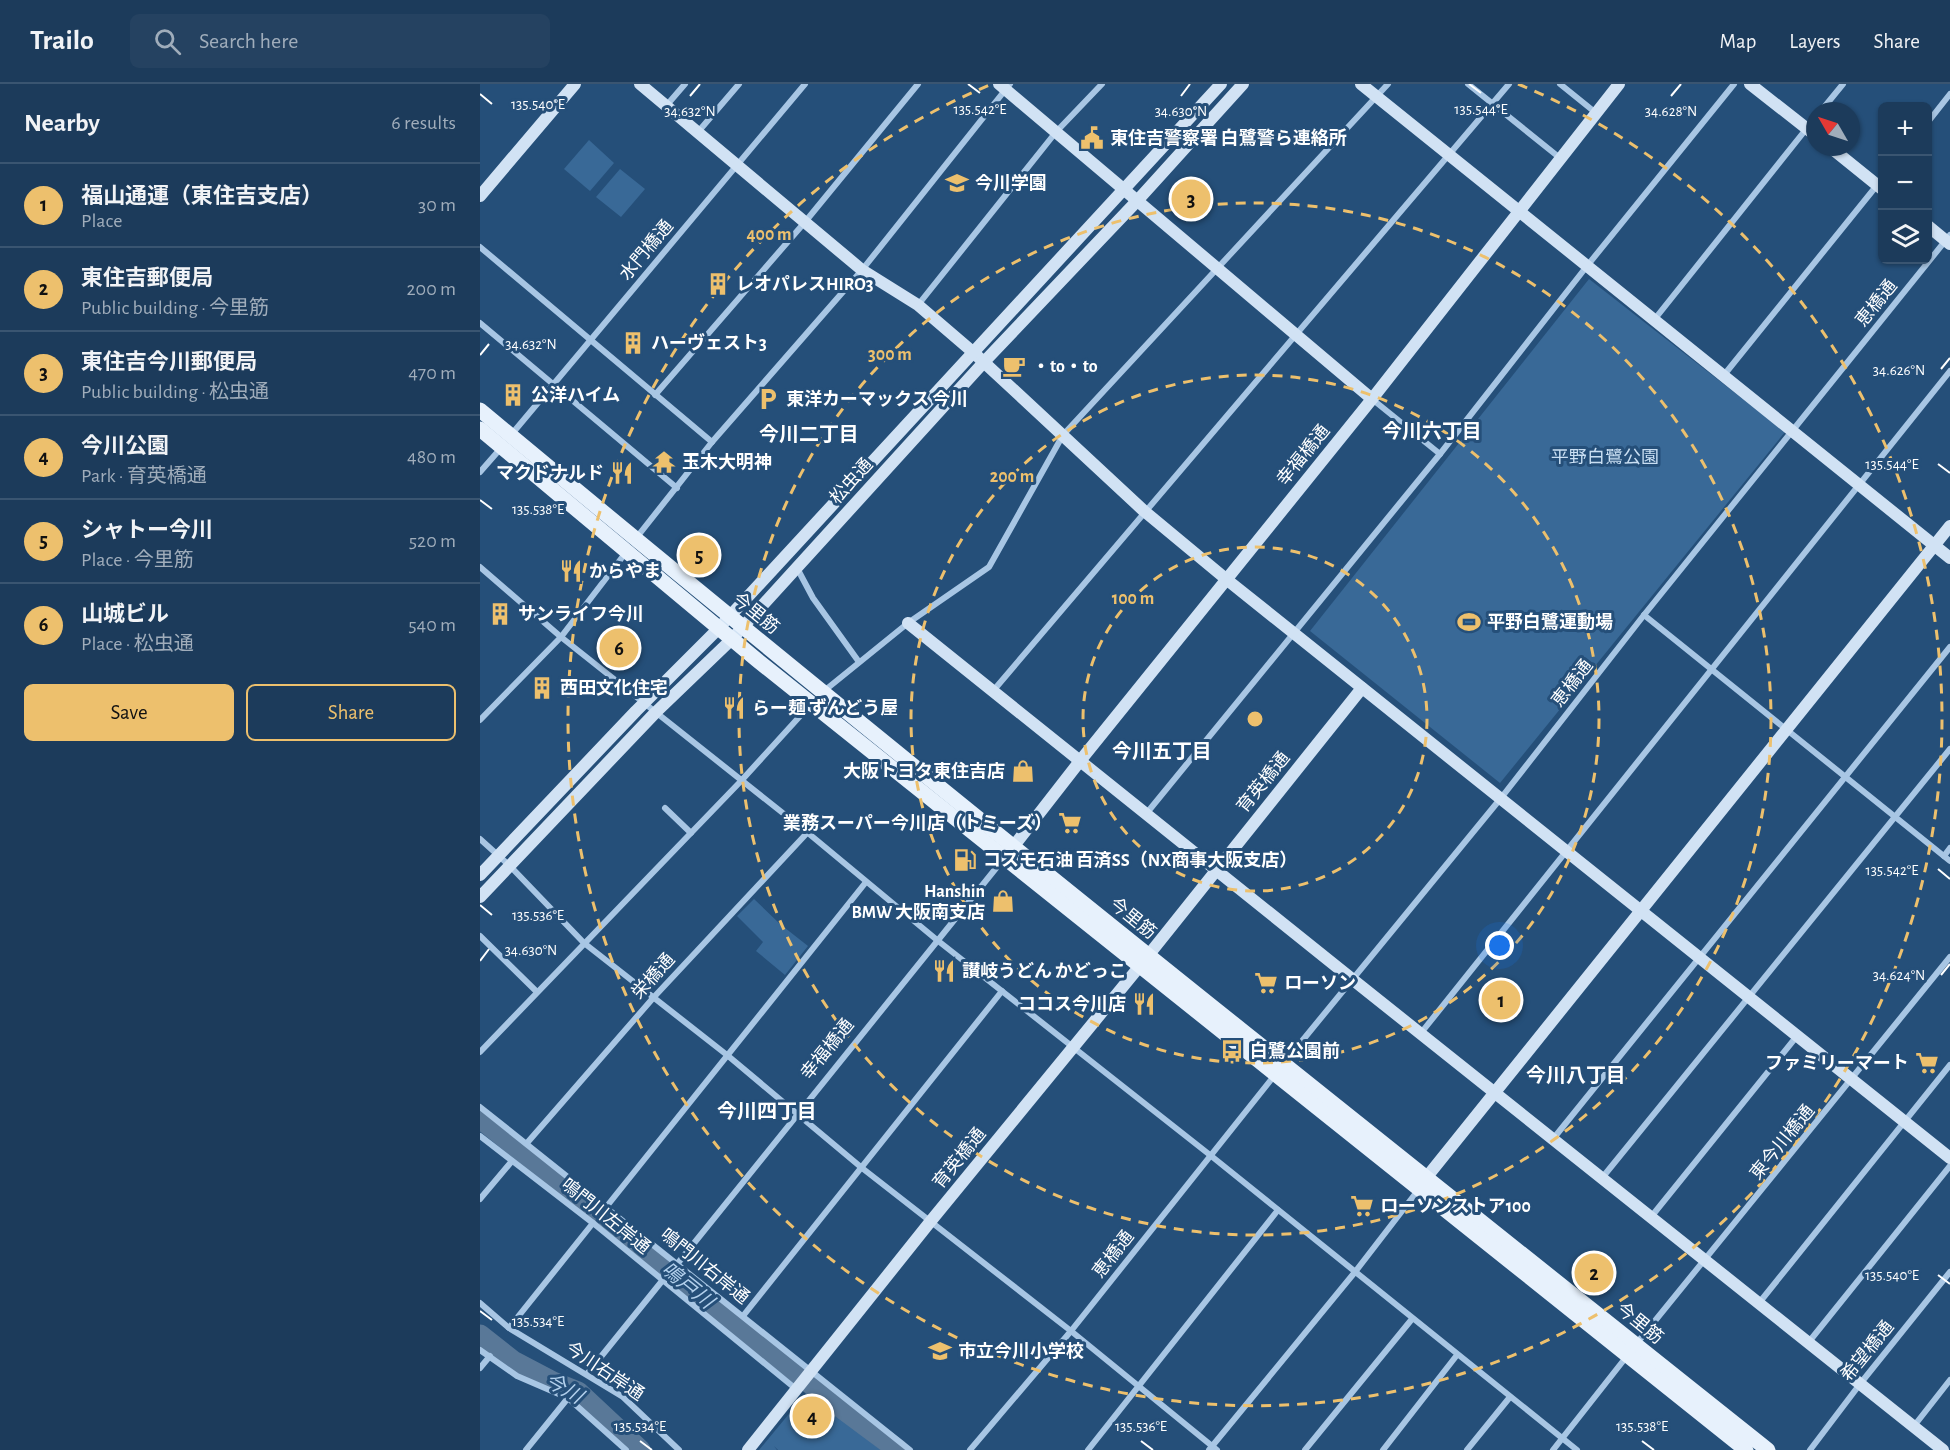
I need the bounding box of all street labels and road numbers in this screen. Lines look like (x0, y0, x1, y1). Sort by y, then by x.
street label: 水門橋通 (616, 217, 677, 284)
street label: 恵橋通 (1852, 276, 1901, 330)
street label: 幸福橋通 (1273, 421, 1333, 489)
street label: 松虫通 (826, 455, 876, 508)
street label: 今里筋 (729, 589, 783, 638)
street label: 恵橋通 (1548, 656, 1597, 710)
street label: 育英橋通 (1233, 748, 1293, 816)
street label: 今里筋 (1106, 894, 1160, 943)
street label: 栄橋通 (628, 950, 678, 1003)
street label: 幸福橋通 (797, 1015, 857, 1083)
street label: 東今川橋通 (1747, 1101, 1818, 1183)
street label: 育英橋通 (929, 1124, 989, 1192)
street label: 鳴門川左岸通 (558, 1174, 654, 1258)
street label: 鳴門川右岸通 (657, 1224, 753, 1308)
street label: 恵橋通 (1089, 1227, 1138, 1281)
street label: 今里筋 (1613, 1299, 1667, 1348)
street label: 希望橋通 (1837, 1317, 1897, 1385)
street label: 今川右岸通 (562, 1337, 648, 1405)

